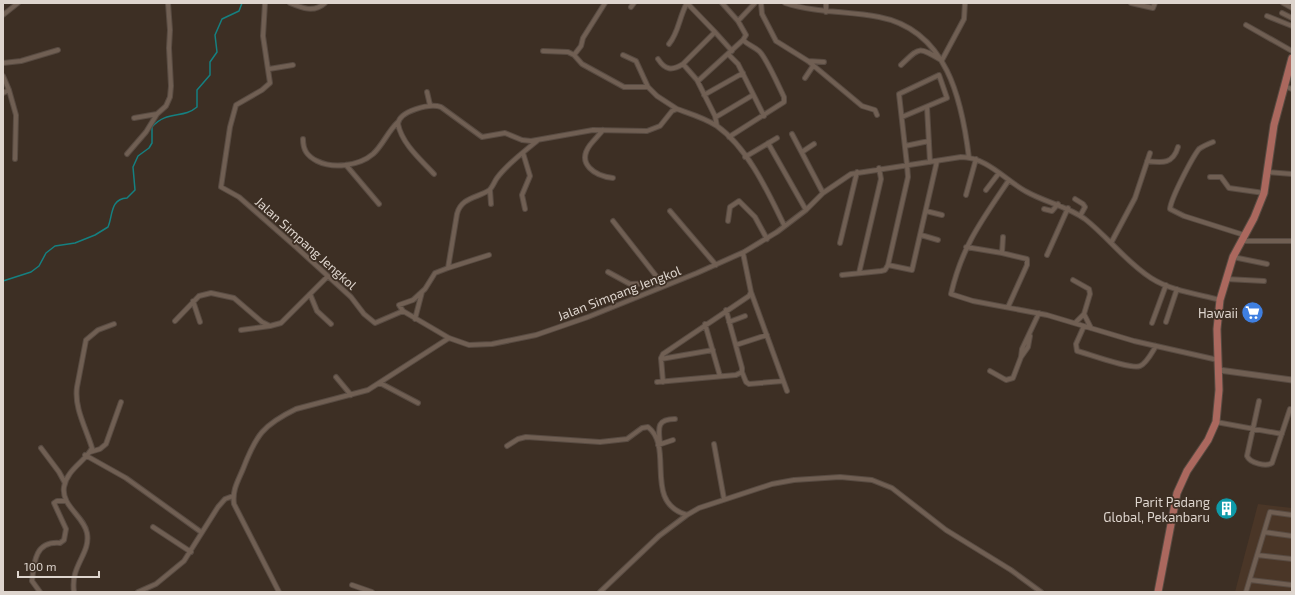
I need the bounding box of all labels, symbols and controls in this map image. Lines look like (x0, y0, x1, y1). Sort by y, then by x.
street label: Jalan Simpang Jengkol (252, 193, 360, 293)
street label: Jalan Simpang Jengkol (555, 262, 683, 324)
supermarket icon: Hawaii (1240, 300, 1266, 326)
place label: Hawaii (1198, 305, 1238, 321)
place label: Parit Padang Global, Pekanbaru (1103, 494, 1210, 525)
building icon: Parit Padang Global, Pekanbaru (1213, 496, 1239, 522)
scale bar (18, 553, 99, 579)
text: 100 m (24, 559, 56, 573)

